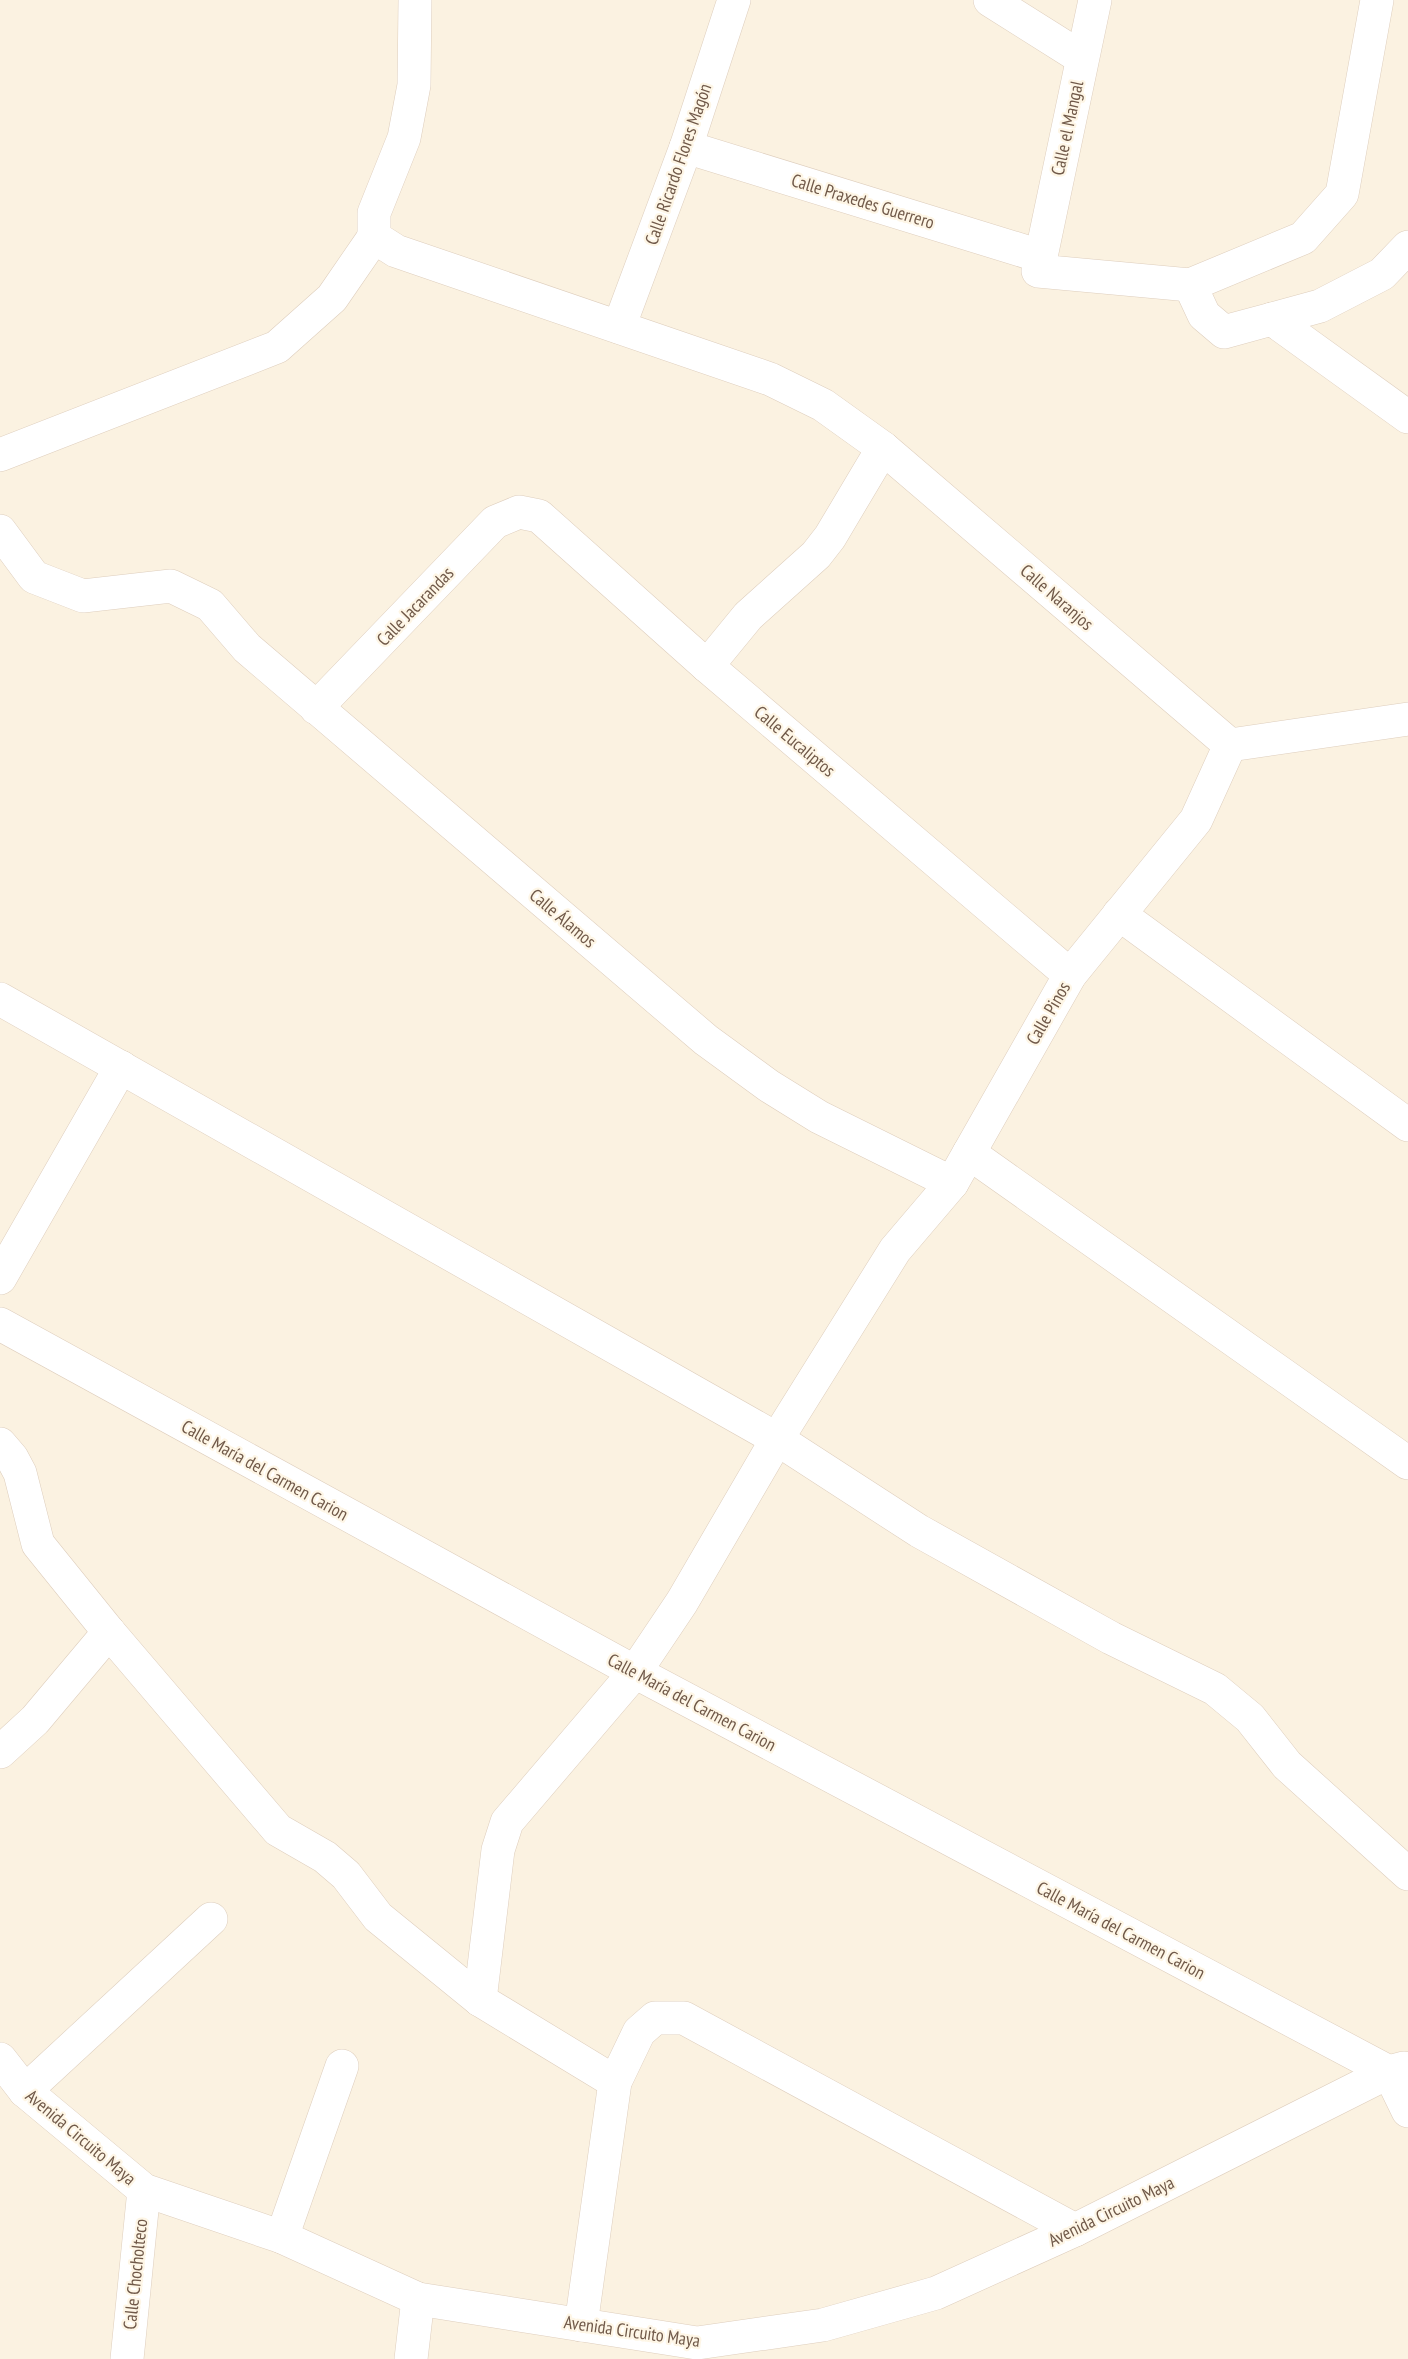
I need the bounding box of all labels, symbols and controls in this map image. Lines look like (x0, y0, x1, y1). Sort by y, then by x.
street label: Calle el Mangal (1046, 78, 1088, 177)
street label: Calle Ricardo Flores Magón (640, 80, 716, 248)
street label: Calle Praxedes Guerrero (789, 168, 938, 234)
street label: Calle Naranjos (1016, 559, 1098, 635)
street label: Calle Jacarandas (372, 562, 458, 650)
street label: Calle Eucaliptos (750, 701, 840, 781)
street label: Calle Álamos (525, 884, 601, 952)
street label: Calle Pinos (1021, 978, 1075, 1048)
street label: Calle María del Carmen Carion (177, 1415, 353, 1525)
street label: Calle María del Carmen Carion (604, 1648, 780, 1756)
street label: Calle María del Carmen Carion (1033, 1876, 1209, 1984)
street label: Avenida Circuito Maya (21, 2084, 141, 2190)
street label: Avenida Circuito Maya (1044, 2171, 1178, 2251)
street label: Calle Chocholteco (118, 2217, 152, 2330)
street label: Avenida Circuito Maya (562, 2310, 702, 2352)

